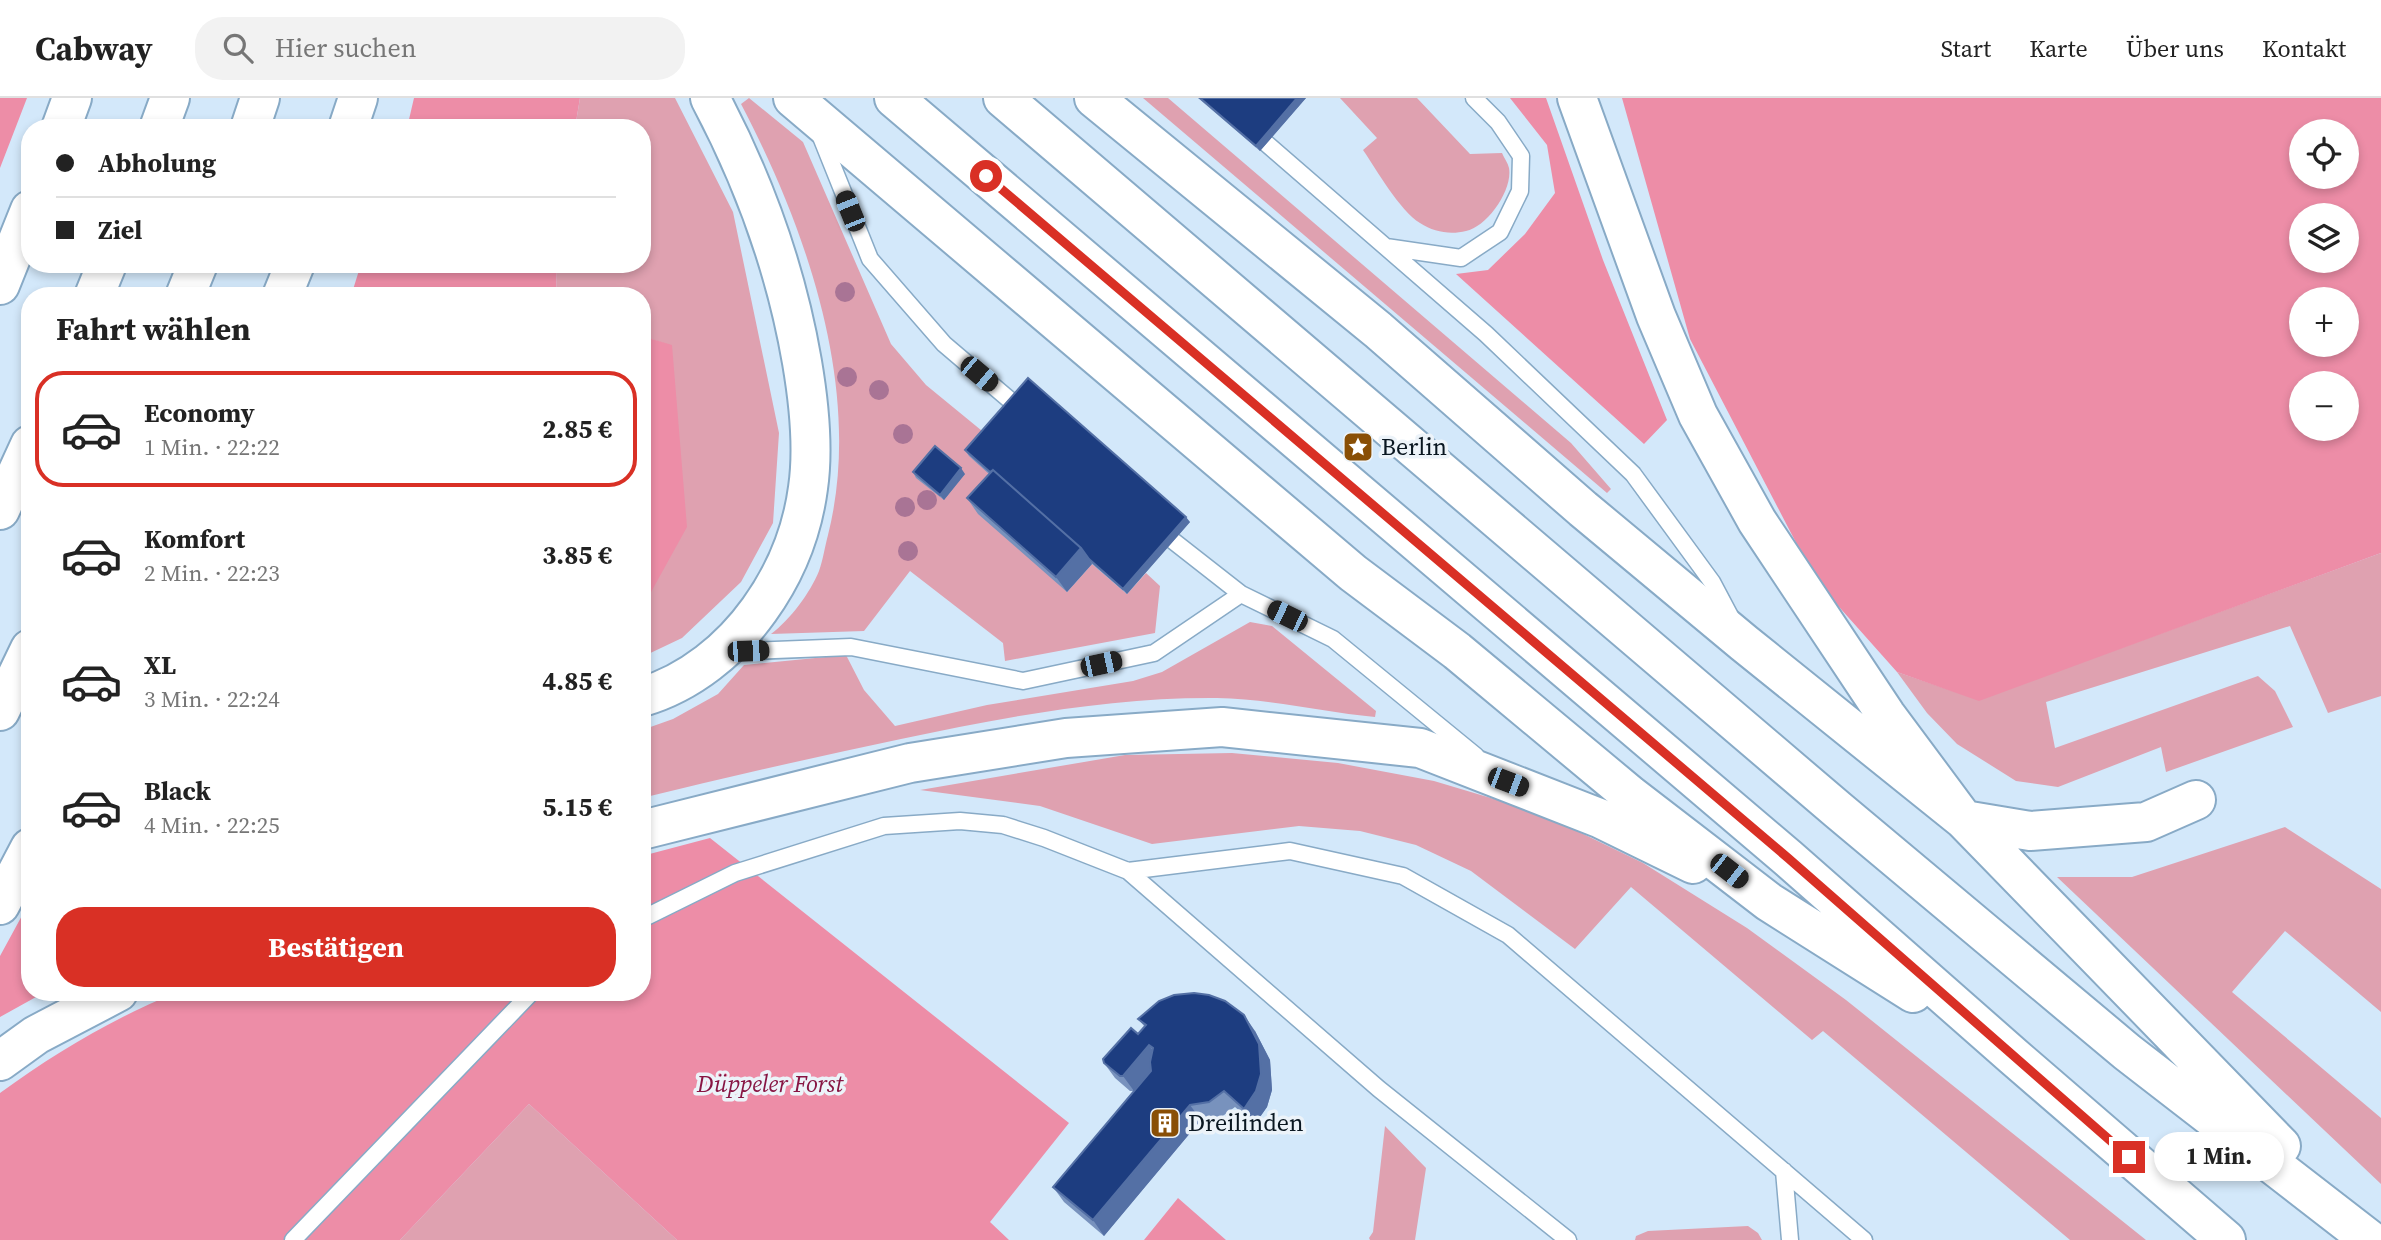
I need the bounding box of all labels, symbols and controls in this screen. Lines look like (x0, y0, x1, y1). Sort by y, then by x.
search box (195, 17, 685, 80)
text: Cabway (35, 26, 153, 71)
icon: search (219, 29, 257, 67)
text: Hier suchen (275, 30, 417, 66)
text: Start (1941, 32, 1991, 65)
text: Karte (2029, 32, 2088, 65)
text: Über uns (2126, 32, 2224, 65)
text: Kontakt (2262, 32, 2346, 65)
map controls (2289, 119, 2359, 441)
button: locate (2289, 119, 2359, 189)
text: Abholung (98, 145, 216, 181)
route start (970, 160, 1002, 192)
car (833, 188, 868, 234)
button: layers (2289, 203, 2359, 273)
text: Ziel (98, 212, 142, 248)
button: + (2289, 287, 2359, 357)
text: Fahrt wählen (56, 307, 251, 351)
car (957, 352, 1002, 396)
button: − (2289, 371, 2359, 441)
text: Economy (144, 395, 255, 431)
icon: car (60, 398, 123, 461)
text: 2.85 € (542, 411, 612, 447)
place icon: Berlin (1341, 430, 1375, 464)
place label: Berlin (1381, 430, 1447, 463)
text: 1 Min. · 22:22 (144, 431, 280, 463)
text: Komfort (144, 521, 245, 557)
icon: car (60, 524, 123, 587)
text: 3.85 € (542, 537, 612, 573)
text: 2 Min. · 22:23 (144, 557, 280, 589)
car (1264, 597, 1311, 635)
car (727, 640, 770, 662)
text: XL (144, 647, 176, 683)
car (1079, 649, 1124, 679)
icon: car (60, 650, 123, 713)
text: 4.85 € (542, 663, 612, 699)
text: 3 Min. · 22:24 (144, 683, 280, 715)
car (1485, 765, 1532, 799)
text: Black (144, 773, 211, 809)
icon: car (60, 776, 123, 839)
text: 5.15 € (542, 789, 612, 825)
text: 4 Min. · 22:25 (144, 809, 280, 841)
car (1706, 850, 1753, 892)
button: Bestätigen (56, 907, 616, 987)
park label: Düppeler Forst (696, 1067, 844, 1100)
building icon: Dreilinden (1148, 1106, 1182, 1140)
place label: Dreilinden (1188, 1106, 1304, 1139)
callout: 1 Min. (2154, 1132, 2283, 1182)
text: 1 Min. (2186, 1140, 2252, 1172)
route end (2113, 1141, 2145, 1173)

